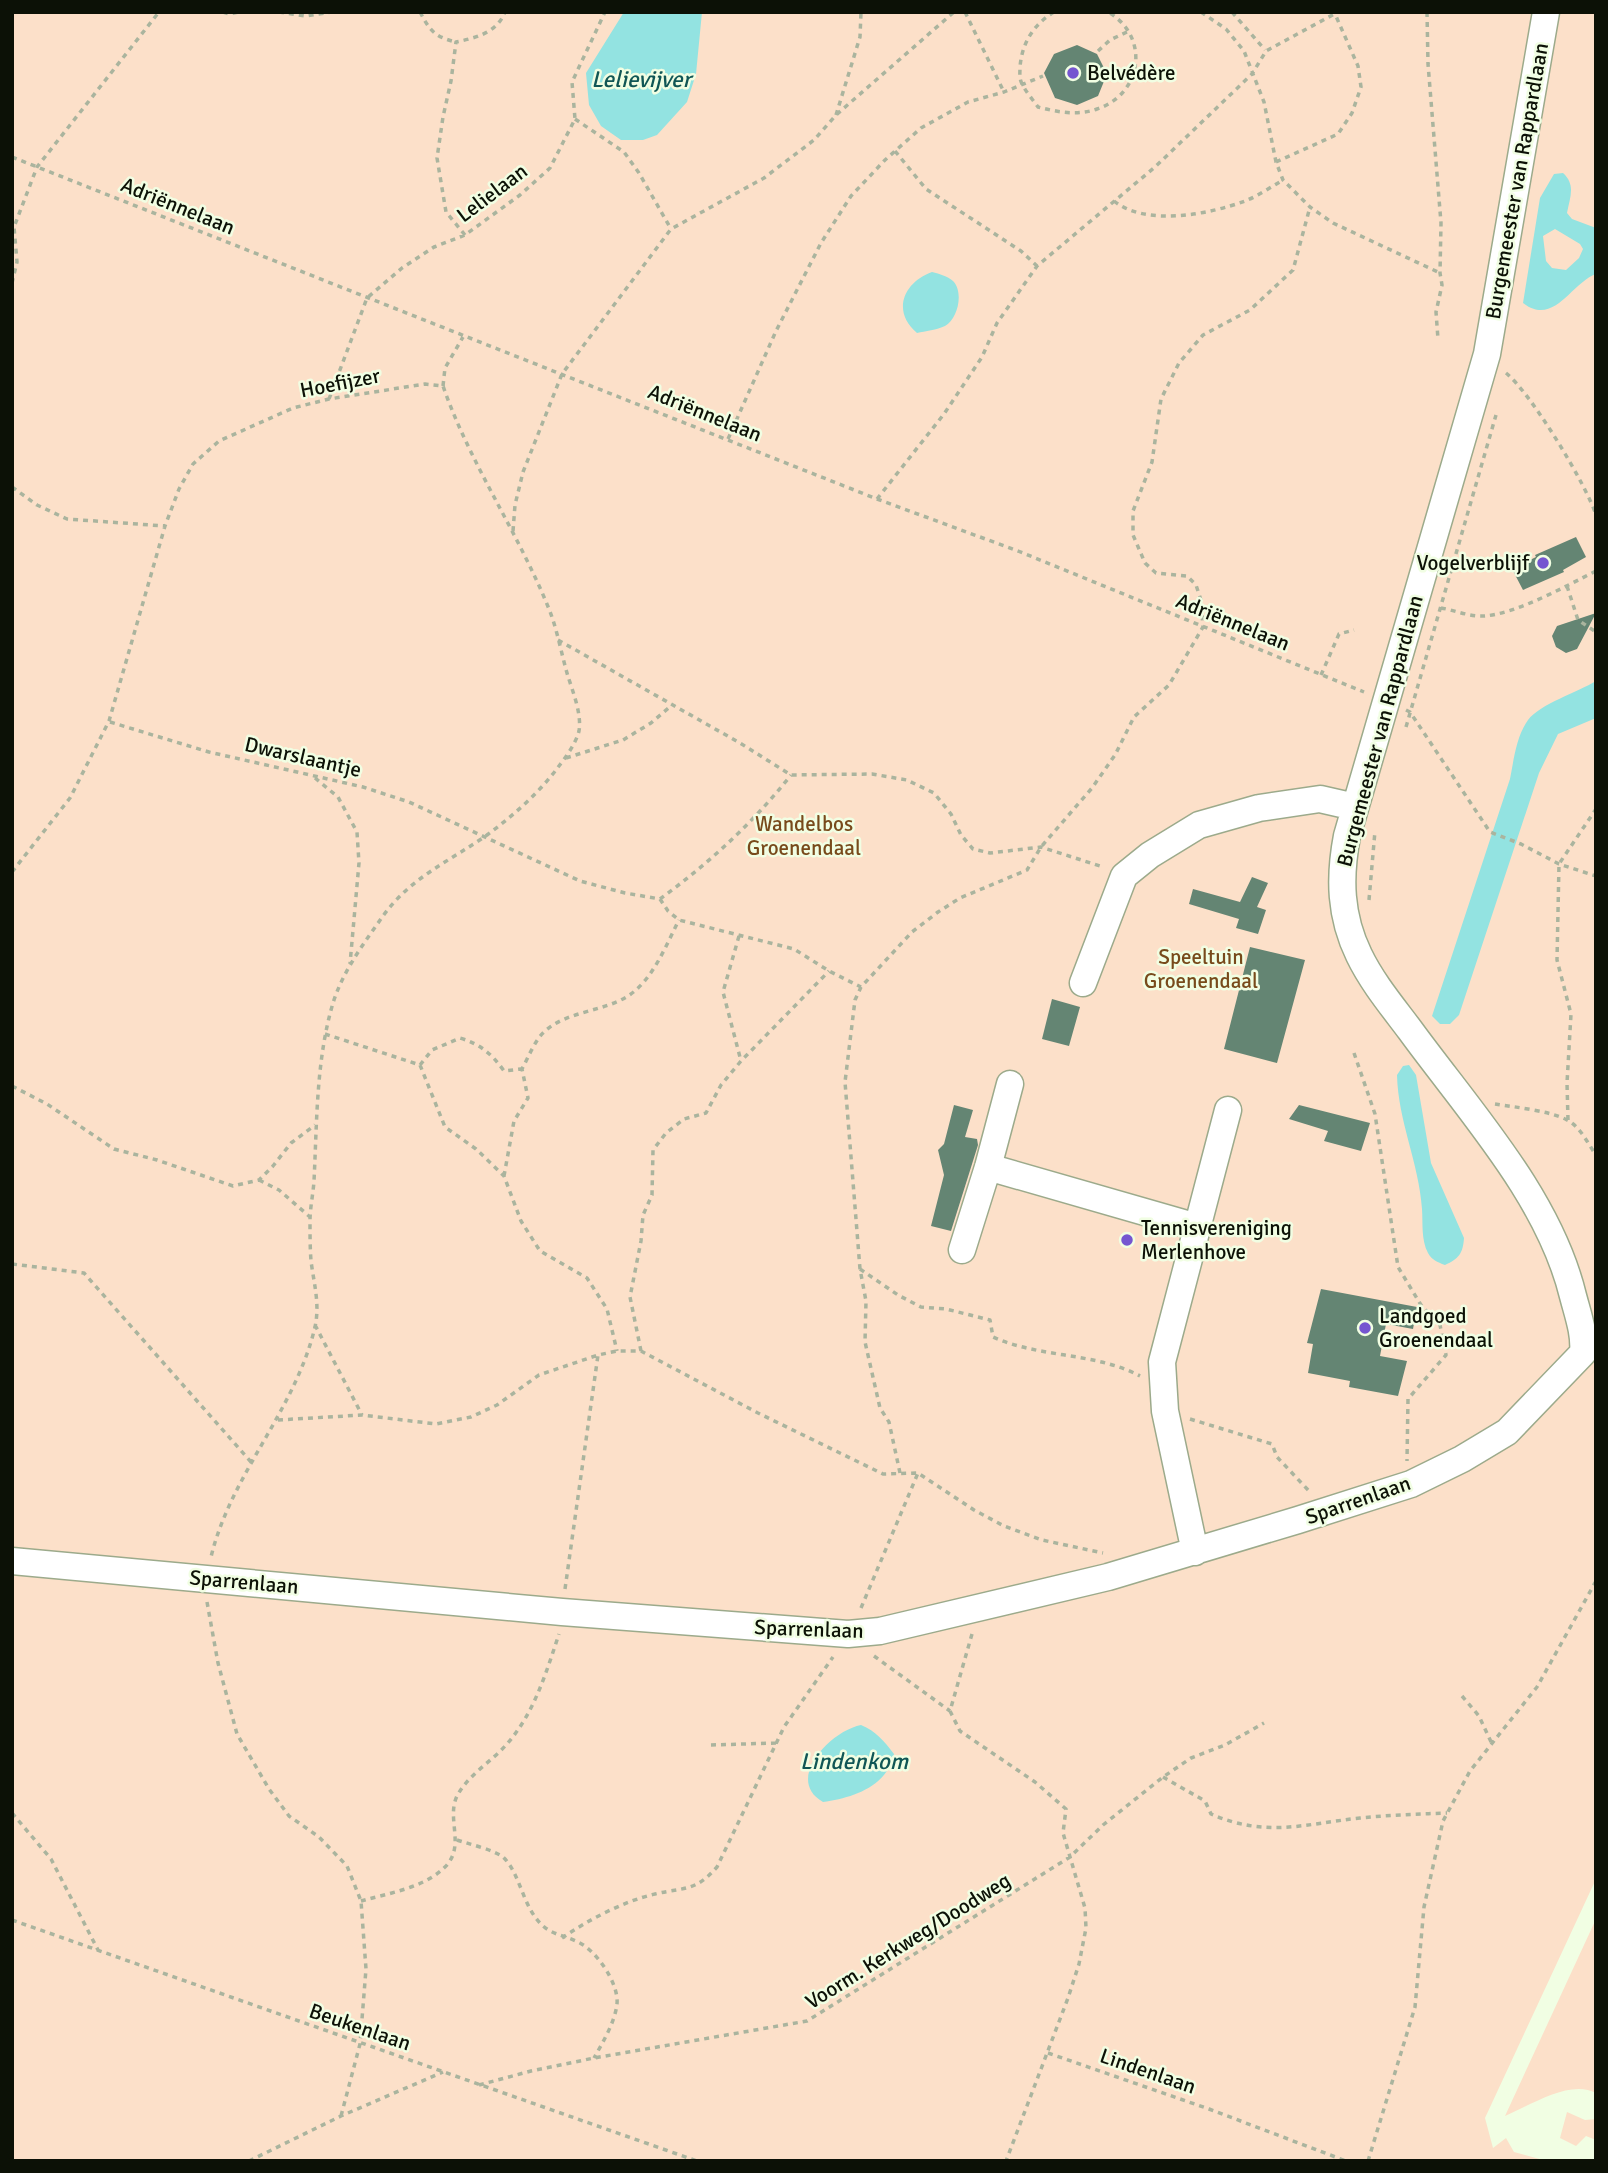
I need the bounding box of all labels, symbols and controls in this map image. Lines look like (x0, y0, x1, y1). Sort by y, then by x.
street label: Burgemeester van Rappardlaan (1480, 41, 1554, 321)
place label: Belvédère (1087, 60, 1175, 86)
water label: Lelievijver (591, 65, 694, 94)
marker: Belvédère (1065, 65, 1081, 81)
street label: Lelielaan (451, 158, 533, 228)
street label: Adriënnelaan (117, 171, 239, 241)
street label: Hoefijzer (298, 362, 382, 403)
street label: Adriënnelaan (644, 378, 766, 448)
place label: Vogelverblijf (1416, 550, 1530, 576)
marker: Vogelverblijf (1535, 555, 1551, 571)
street label: Adriënnelaan (1172, 587, 1294, 657)
street label: Burgemeester van Rappardlaan (1331, 592, 1429, 870)
street label: Dwarslaantje (242, 731, 364, 783)
park label: Wandelbos Groenendaal (747, 811, 861, 861)
park label: Speeltuin Groenendaal (1144, 944, 1258, 994)
place label: Tennisvereniging Merlenhove (1141, 1215, 1292, 1265)
marker: Tennisvereniging Merlenhove (1119, 1232, 1135, 1248)
place label: Landgoed Groenendaal (1379, 1303, 1493, 1353)
marker: Landgoed Groenendaal (1357, 1320, 1373, 1336)
street label: Sparrenlaan (1302, 1470, 1414, 1530)
street label: Sparrenlaan (188, 1564, 300, 1600)
street label: Sparrenlaan (754, 1614, 864, 1644)
water label: Lindenkom (800, 1747, 909, 1776)
street label: Voorm. Kerkweg/Doodweg (801, 1867, 1015, 2015)
street label: Beukenlaan (306, 1997, 414, 2057)
street label: Lindenlaan (1097, 2042, 1199, 2100)

